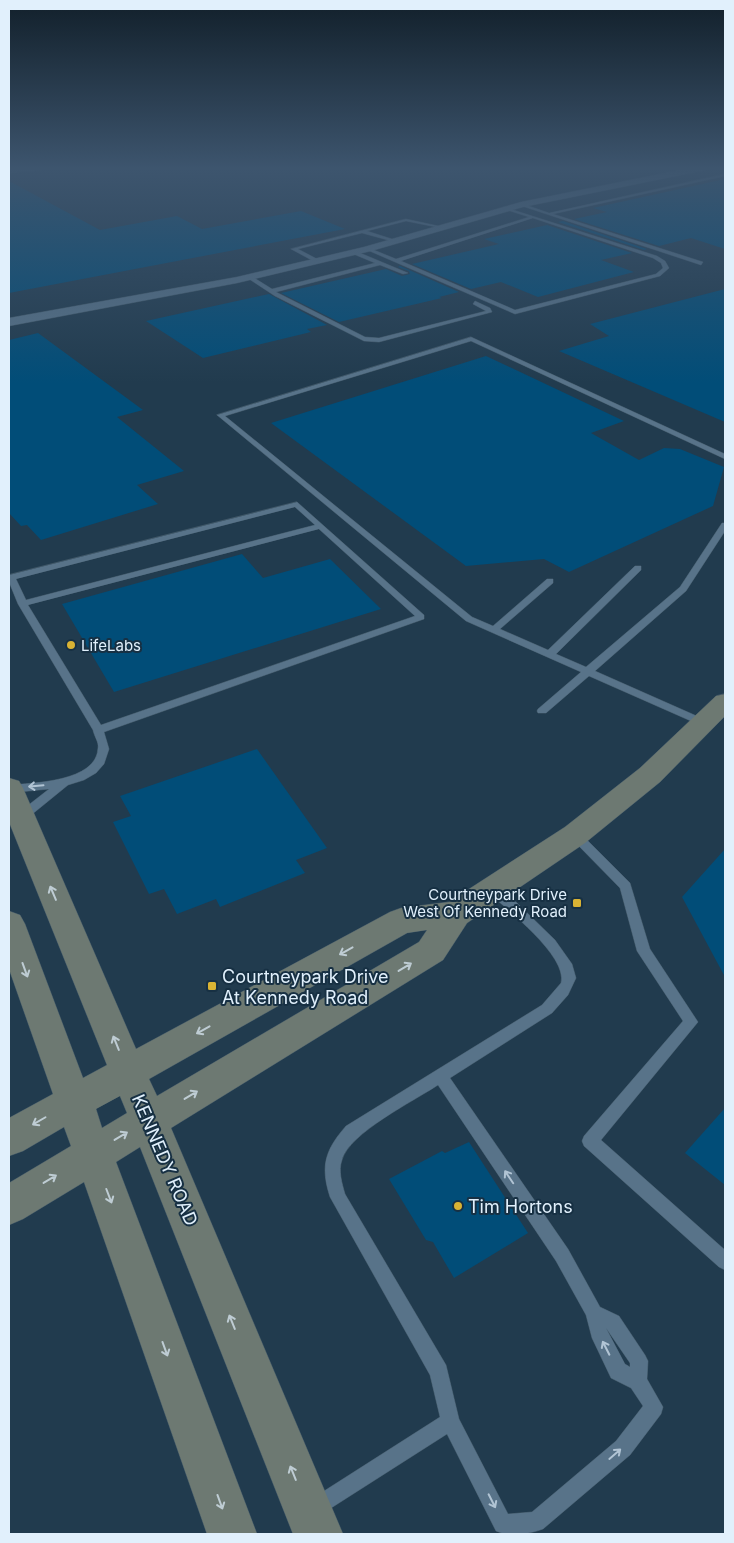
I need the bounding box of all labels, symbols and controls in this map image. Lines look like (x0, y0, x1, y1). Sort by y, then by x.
place label: LifeLabs (81, 636, 141, 655)
marker: LifeLabs (65, 639, 77, 651)
one-way arrow (28, 781, 44, 791)
place label: Courtneypark Drive West Of Kennedy Road (403, 885, 567, 921)
one-way arrow (48, 886, 57, 901)
marker: Courtneypark Drive West Of Kennedy Road (571, 897, 583, 909)
one-way arrow (339, 947, 353, 957)
one-way arrow (21, 961, 30, 977)
one-way arrow (398, 961, 412, 971)
place label: Courtneypark Drive At Kennedy Road (222, 966, 388, 1008)
marker: Courtneypark Drive At Kennedy Road (206, 980, 218, 992)
one-way arrow (196, 1025, 211, 1035)
one-way arrow (110, 1036, 120, 1051)
one-way arrow (183, 1090, 197, 1100)
street label: KENNEDY ROAD (128, 1091, 202, 1229)
one-way arrow (32, 1117, 47, 1126)
one-way arrow (113, 1131, 127, 1141)
one-way arrow (504, 1170, 514, 1184)
one-way arrow (42, 1173, 57, 1183)
one-way arrow (105, 1188, 114, 1203)
place label: Tim Hortons (468, 1196, 573, 1217)
marker: Tim Hortons (452, 1200, 464, 1212)
one-way arrow (227, 1315, 236, 1330)
one-way arrow (601, 1340, 611, 1355)
one-way arrow (161, 1341, 170, 1356)
one-way arrow (608, 1449, 621, 1460)
one-way arrow (288, 1466, 297, 1481)
one-way arrow (488, 1493, 497, 1508)
one-way arrow (216, 1494, 225, 1509)

